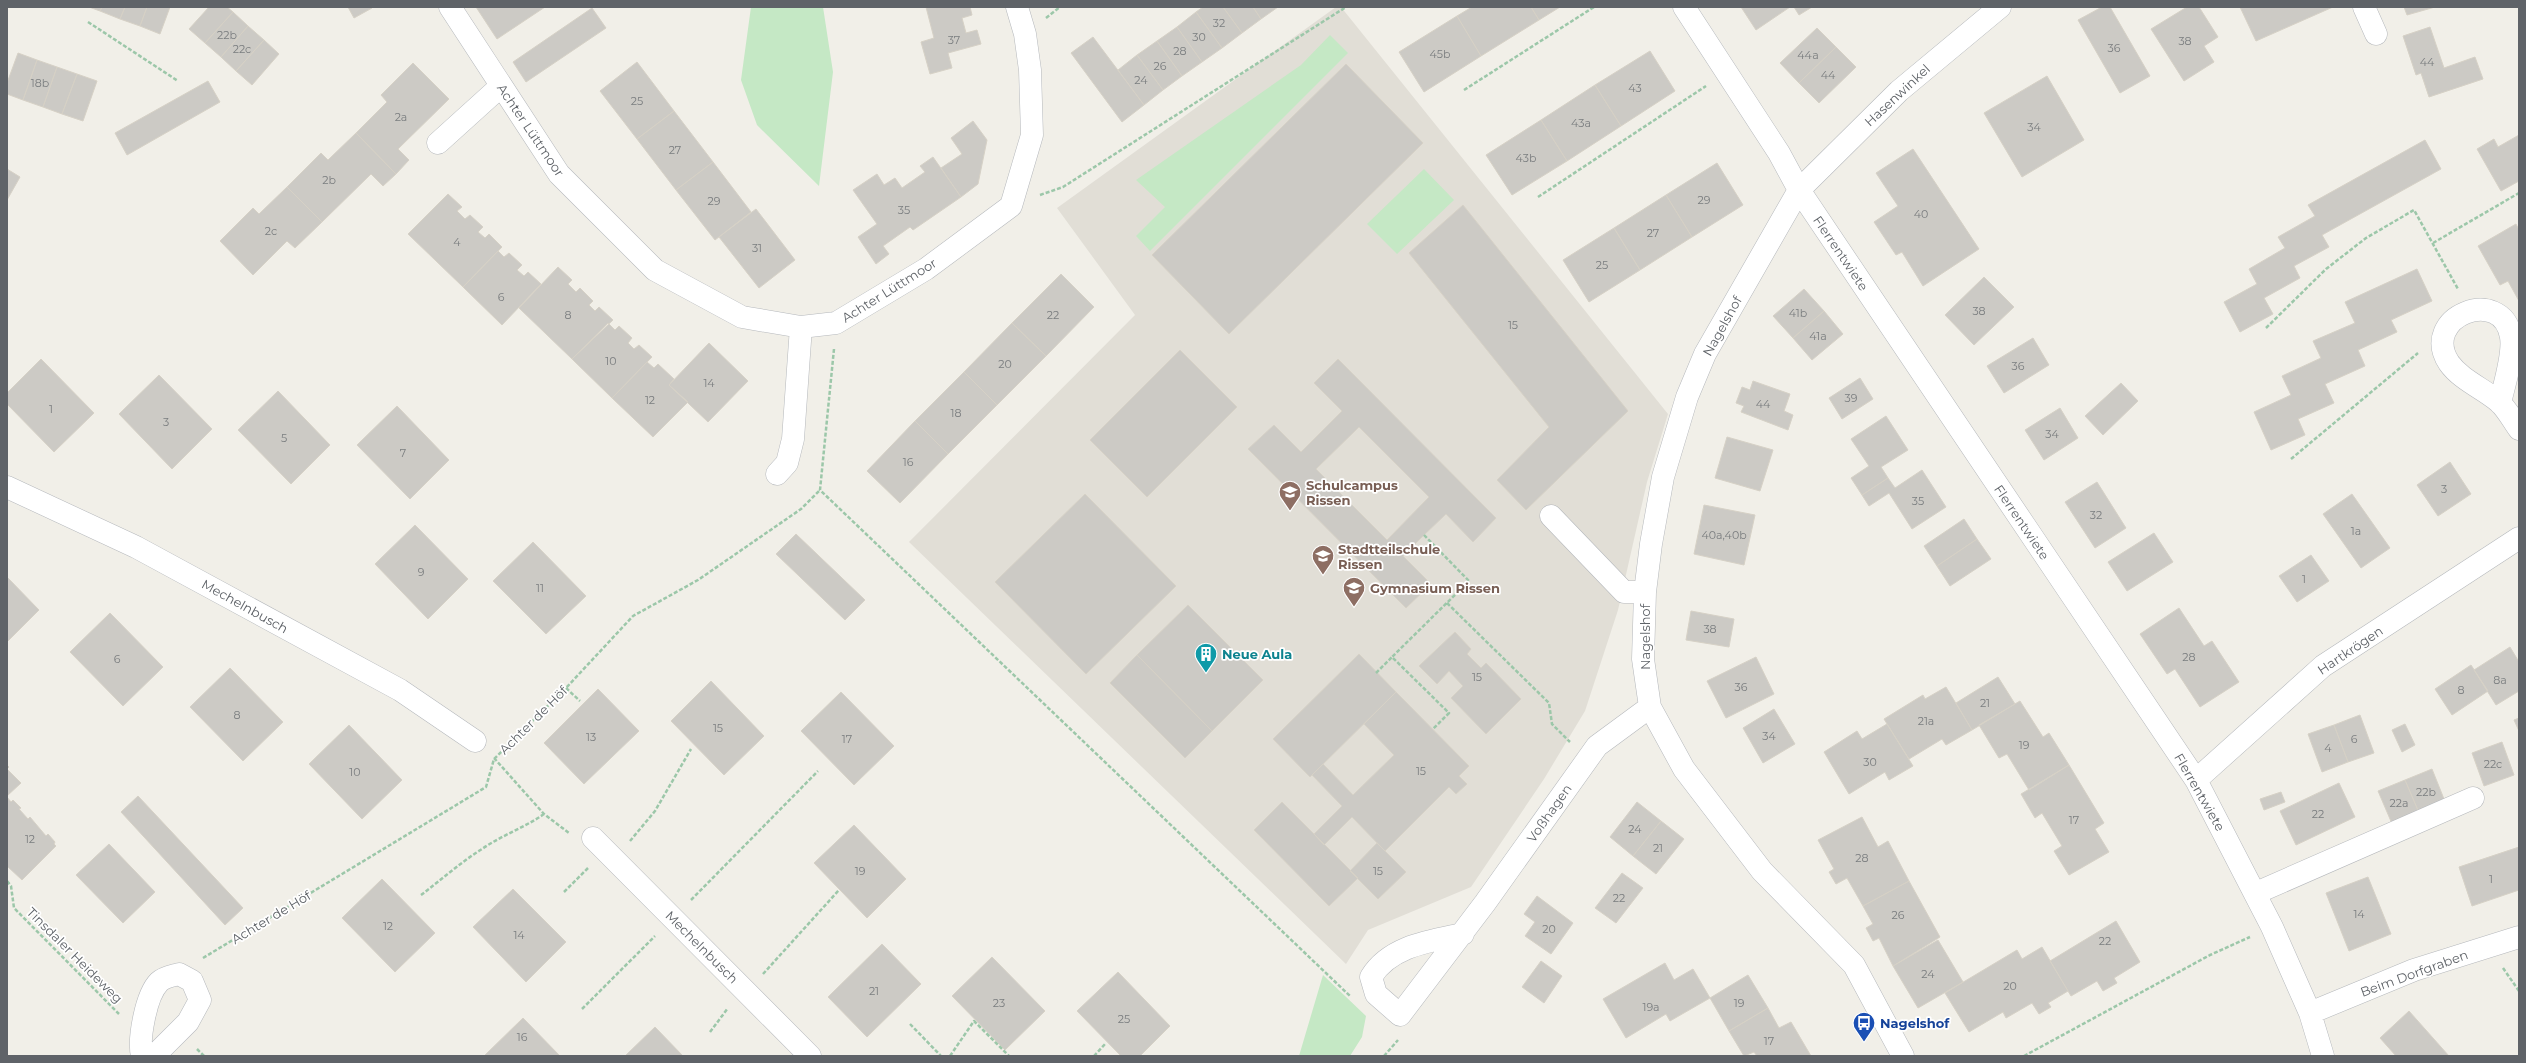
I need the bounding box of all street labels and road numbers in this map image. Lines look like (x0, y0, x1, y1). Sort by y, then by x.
street label: Hasenwinkel (1861, 61, 1933, 129)
street label: Achter Lüttmoor (494, 80, 568, 180)
street label: Flerrentwiete (1810, 212, 1872, 294)
street label: Achter Lüttmoor (839, 254, 939, 326)
street label: Nagelshof (1699, 293, 1745, 359)
street label: Flerrentwiete (1991, 481, 2053, 563)
street label: Mechelnbusch (199, 576, 291, 636)
street label: Nagelshof (1637, 603, 1653, 670)
street label: Hartkrögen (2314, 622, 2386, 678)
street label: Achter de Höf (496, 682, 571, 757)
street label: Flerrentwiete (2171, 750, 2229, 834)
street label: Voßhagen (1523, 781, 1575, 845)
street label: Achter de Höf (228, 887, 314, 947)
street label: Tinsdaler Heideweg (24, 904, 126, 1006)
street label: Mechelnbusch (662, 907, 742, 987)
street label: Beim Dorfgraben (2358, 946, 2470, 1000)

